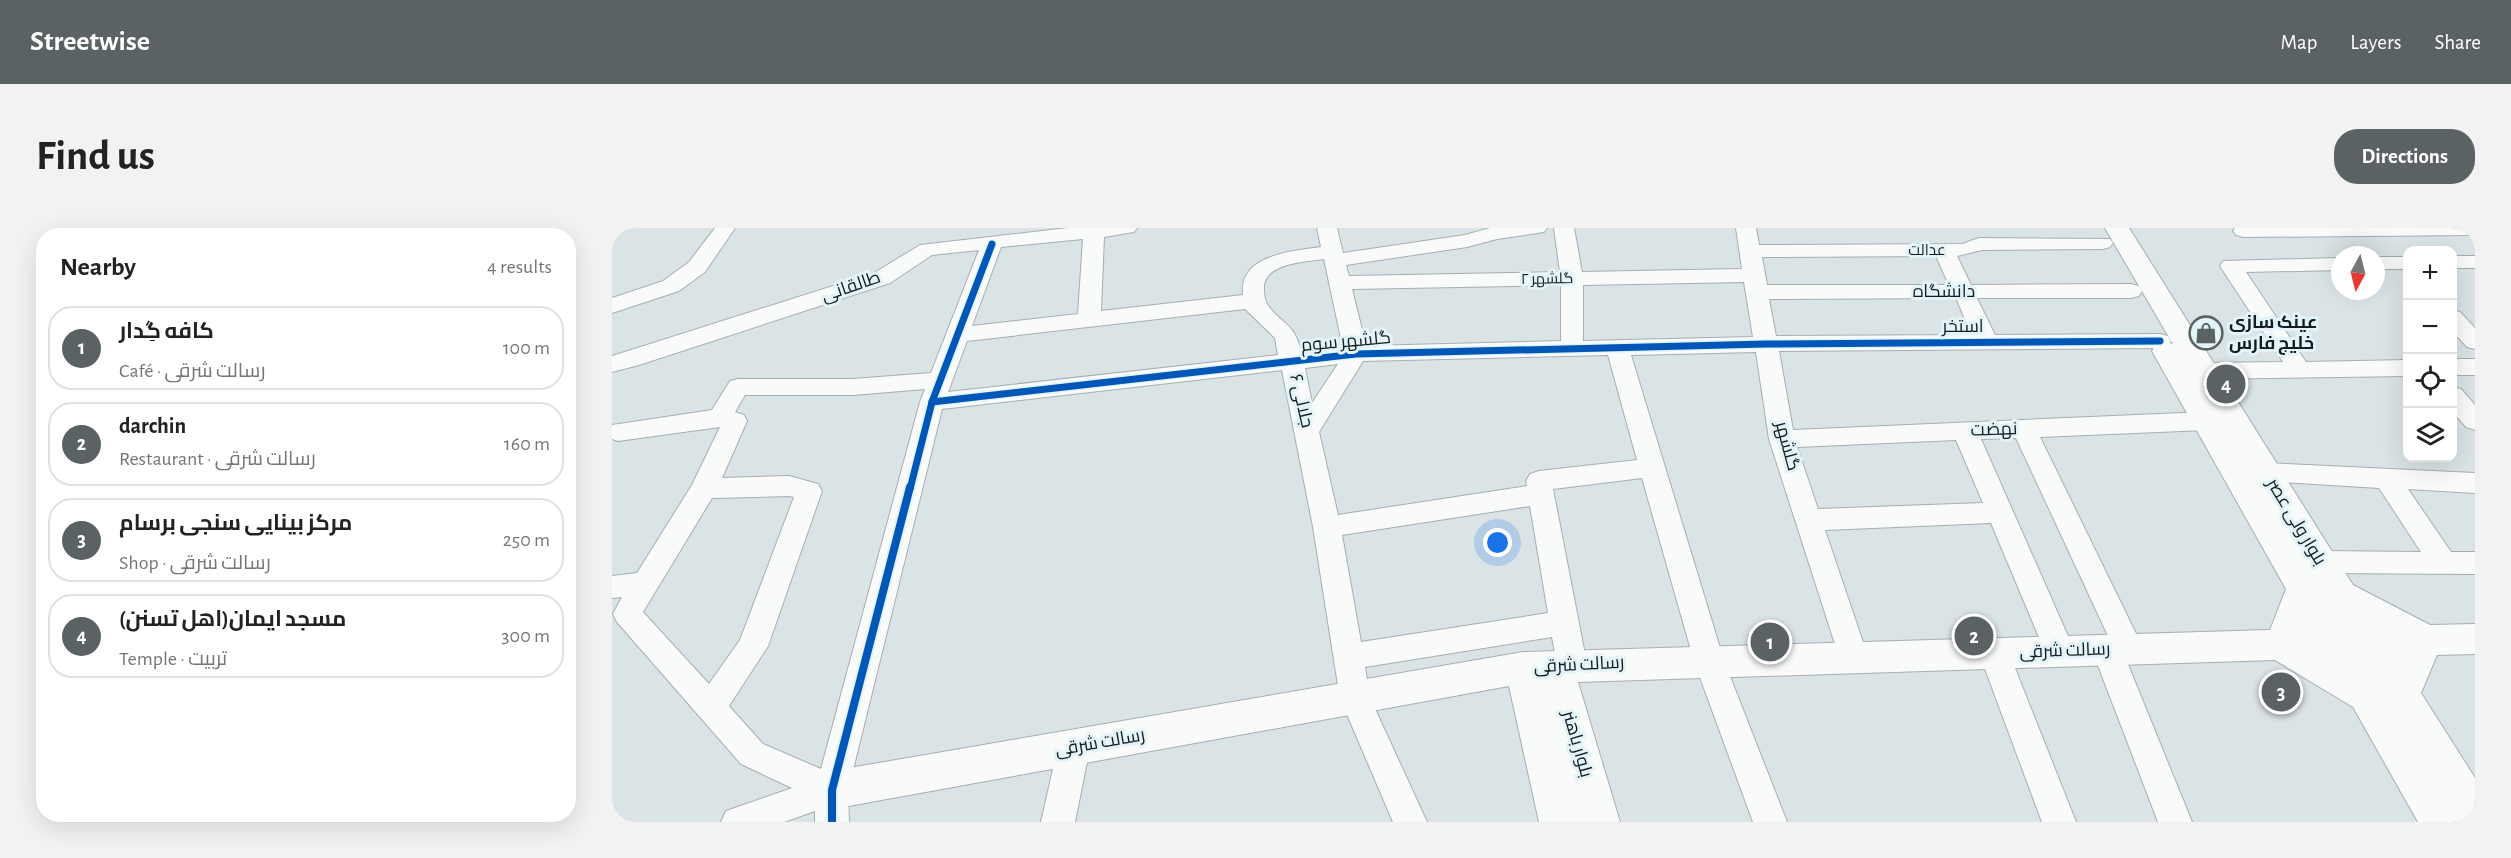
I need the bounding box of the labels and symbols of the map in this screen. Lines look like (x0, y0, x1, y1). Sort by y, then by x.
street label: عدالت (1908, 243, 1946, 258)
north arrow (2331, 246, 2385, 300)
street label: طالقانی (819, 269, 883, 306)
street label: گلشهر ۲ (1521, 270, 1573, 289)
street label: دانشگاه (1913, 282, 1975, 301)
place label: عینک سازی خلیج فارس (2229, 314, 2317, 355)
shop icon: عینک سازی خلیج فارس (2188, 315, 2224, 351)
street label: استخر (1941, 318, 1984, 337)
street label: گلشهر سوم (1300, 328, 1392, 357)
pin: 4 (2206, 362, 2246, 406)
street label: جلالی ۶ (1285, 372, 1316, 430)
street label: گلشهر (1771, 418, 1803, 473)
street label: نهضت (1970, 420, 2018, 441)
street label: بلوار ولی عصر (2262, 475, 2329, 569)
your location (1483, 528, 1512, 557)
pin: 2 (1954, 614, 1994, 658)
pin: 1 (1750, 620, 1790, 664)
street label: رسالت شرقی (2019, 639, 2111, 663)
street label: رسالت شرقی (1533, 653, 1625, 677)
pin: 3 (2262, 670, 2300, 714)
street label: بلوار باهنر (1558, 708, 1595, 780)
street label: رسالت شرقی (1054, 725, 1146, 761)

